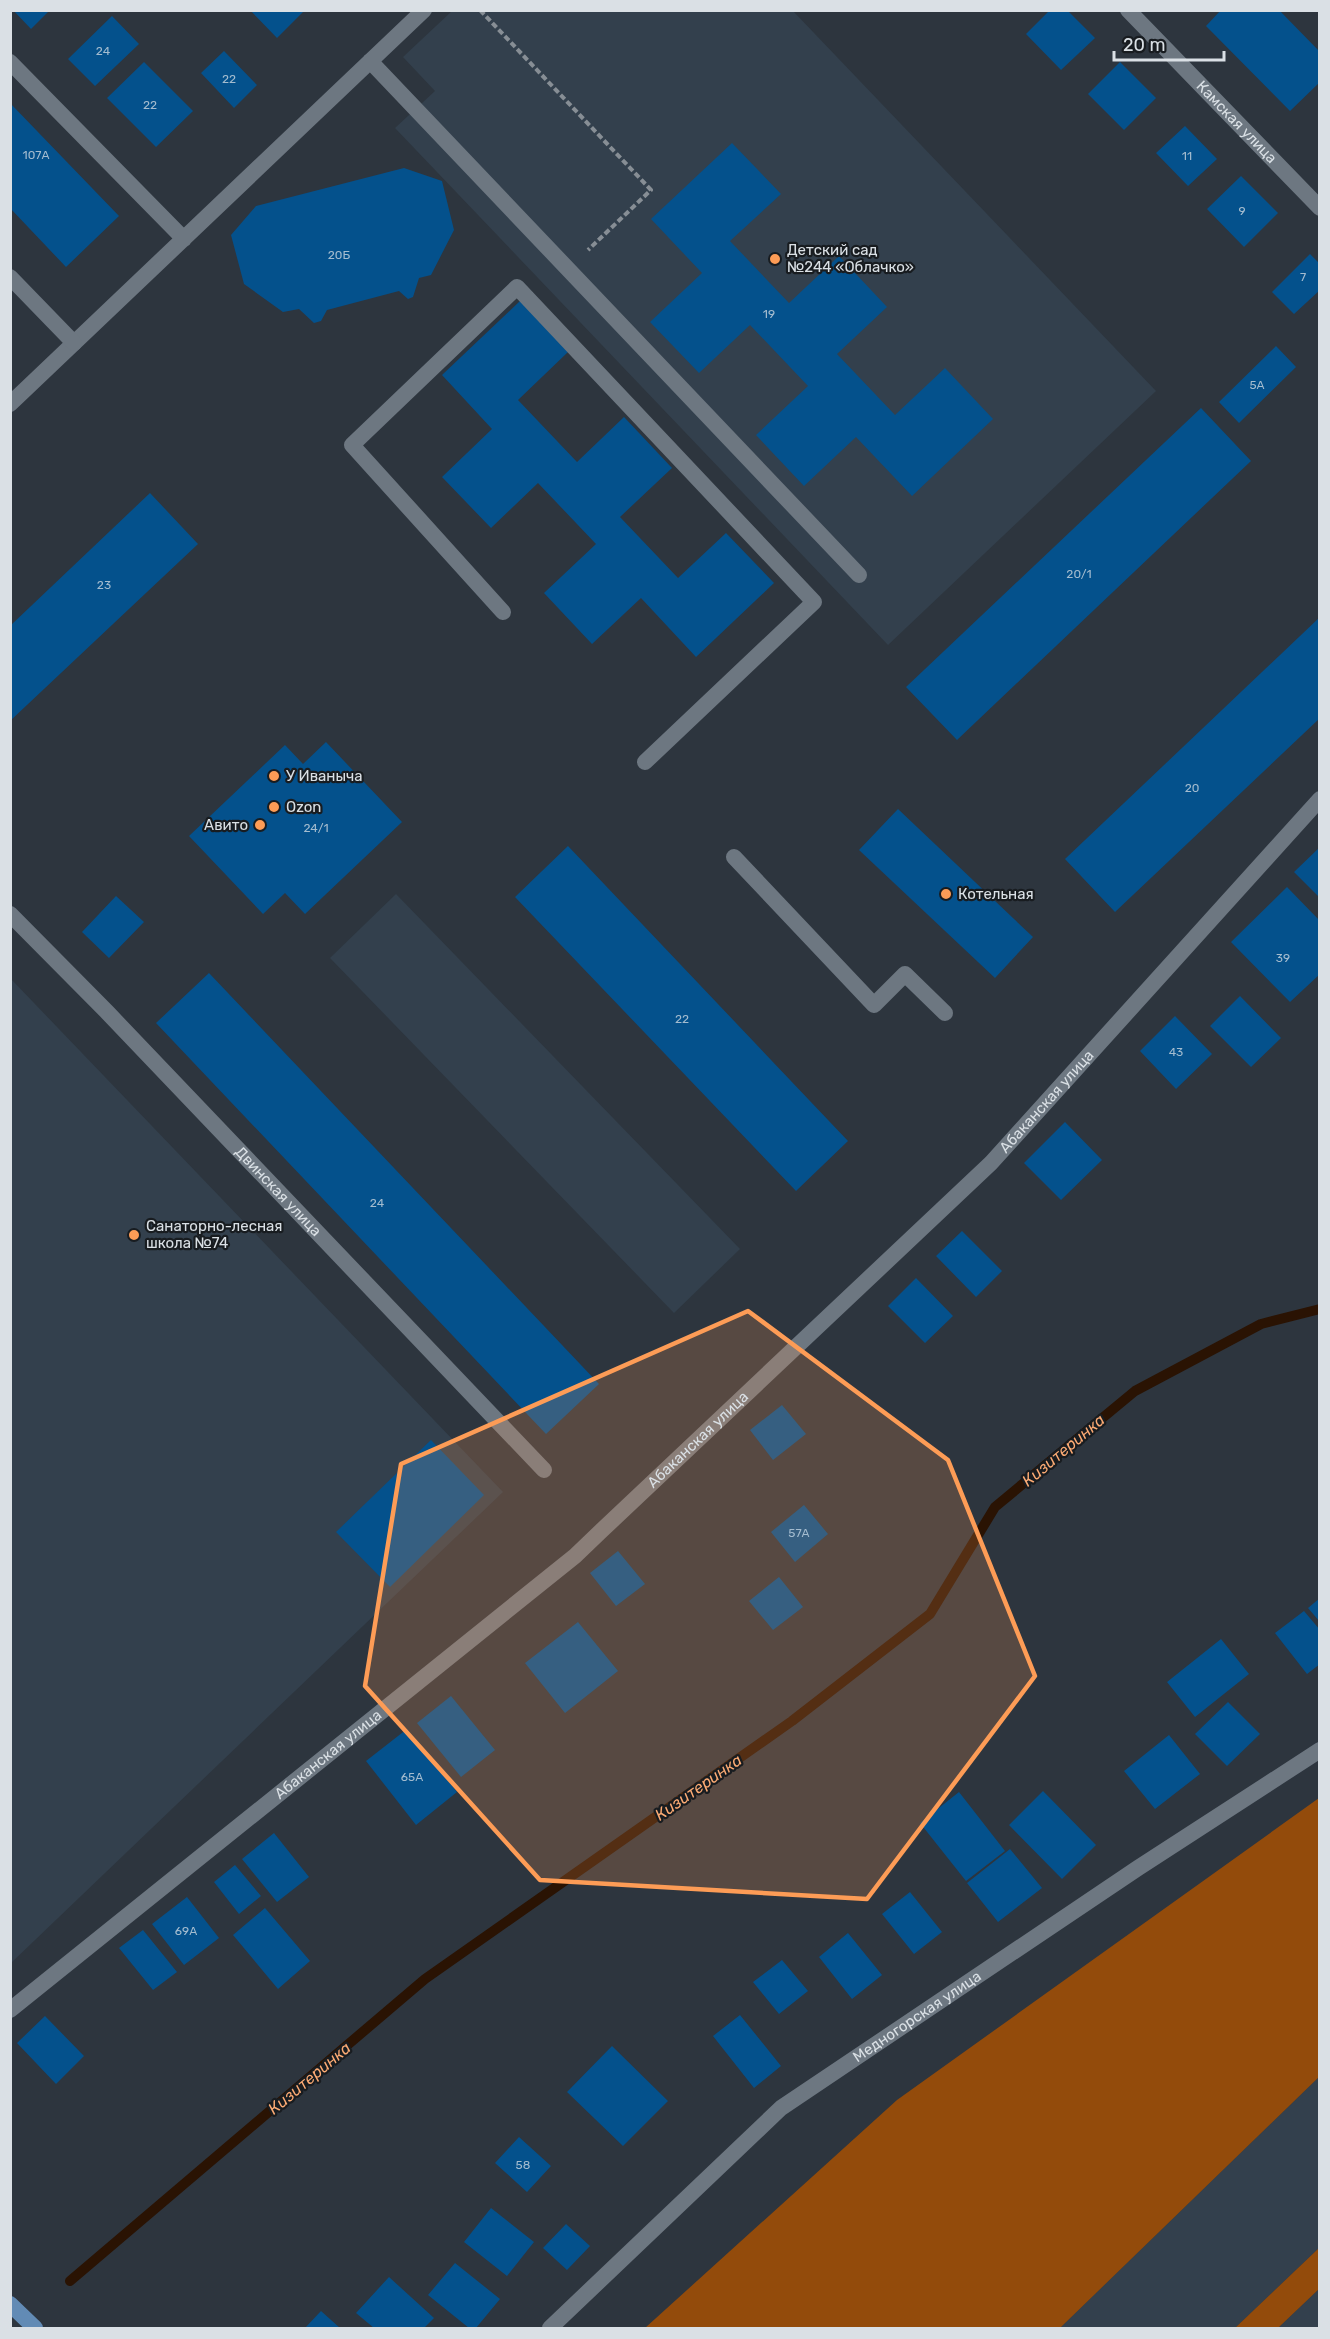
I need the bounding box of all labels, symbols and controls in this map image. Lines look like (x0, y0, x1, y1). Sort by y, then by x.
scale bar (1114, 24, 1224, 62)
text: 20 m (1123, 34, 1165, 56)
house number: 24 (96, 44, 111, 58)
house number: 22 (222, 72, 236, 86)
street label: Камская улица (1193, 77, 1281, 167)
house number: 22 (143, 98, 157, 112)
house number: 107А (23, 148, 49, 162)
house number: 11 (1182, 149, 1192, 163)
house number: 9 (1238, 204, 1246, 218)
place label: Детский сад №244 «Облачко» (787, 241, 914, 276)
house number: 20Б (328, 248, 350, 262)
marker: Детский сад №244 «Облачко» (768, 252, 782, 266)
house number: 7 (1300, 270, 1306, 284)
house number: 19 (763, 307, 775, 321)
house number: 5А (1249, 378, 1265, 392)
house number: 20/1 (1066, 567, 1092, 581)
house number: 23 (97, 578, 111, 592)
place label: У Иваныча (286, 767, 363, 785)
marker: У Иваныча (267, 769, 281, 783)
house number: 20 (1185, 781, 1199, 795)
place label: Ozon (286, 798, 321, 816)
marker: Ozon (267, 800, 281, 814)
place label: Авито (204, 816, 248, 834)
marker: Авито (253, 818, 267, 832)
house number: 24/1 (303, 821, 329, 835)
place label: Котельная (958, 885, 1034, 903)
marker: Котельная (939, 887, 953, 901)
house number: 39 (1276, 951, 1290, 965)
house number: 22 (675, 1012, 689, 1026)
house number: 43 (1169, 1045, 1183, 1059)
street label: Абаканская улица (996, 1046, 1098, 1157)
street label: Двинская улица (231, 1143, 325, 1240)
house number: 24 (370, 1196, 385, 1210)
place label: Санаторно-лесная школа №74 (146, 1217, 283, 1252)
marker: Санаторно-лесная школа №74 (127, 1228, 141, 1242)
street label: Абаканская улица (644, 1388, 752, 1492)
water label: Кизитеринка (1018, 1410, 1108, 1490)
house number: 57А (788, 1526, 810, 1540)
street label: Абаканская улица (271, 1706, 385, 1803)
water label: Кизитеринка (651, 1750, 745, 1824)
house number: 65А (401, 1770, 423, 1784)
house number: 69А (175, 1924, 197, 1938)
street label: Медногорская улица (850, 1967, 985, 2066)
water label: Кизитеринка (264, 2038, 354, 2118)
house number: 58 (516, 2158, 530, 2172)

